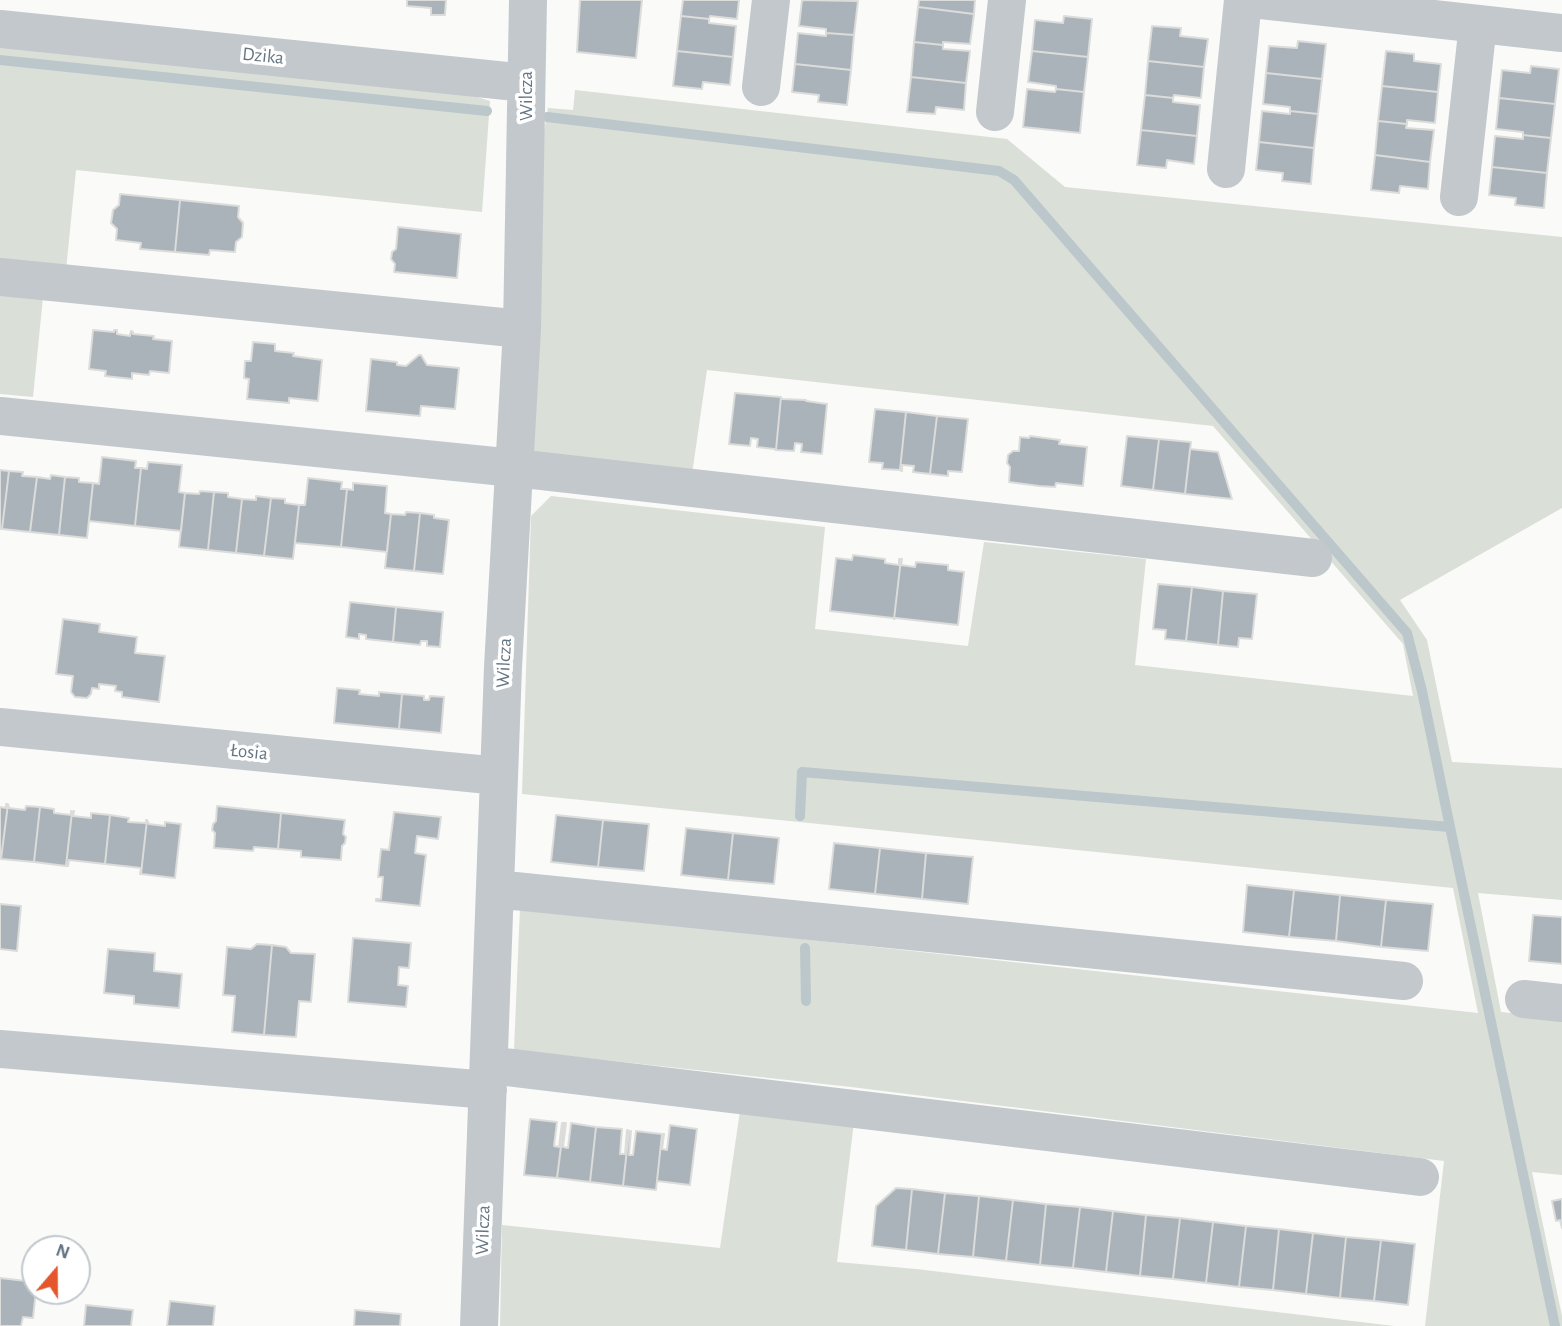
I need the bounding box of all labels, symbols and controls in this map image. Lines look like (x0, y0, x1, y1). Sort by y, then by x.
street label: Dzika (241, 42, 285, 70)
street label: Wilcza (515, 71, 537, 121)
street label: Wilcza (491, 637, 517, 689)
street label: Łosia (229, 739, 269, 765)
street label: Wilcza (471, 1205, 495, 1255)
north arrow (21, 1235, 91, 1305)
text: N (53, 1240, 72, 1263)

